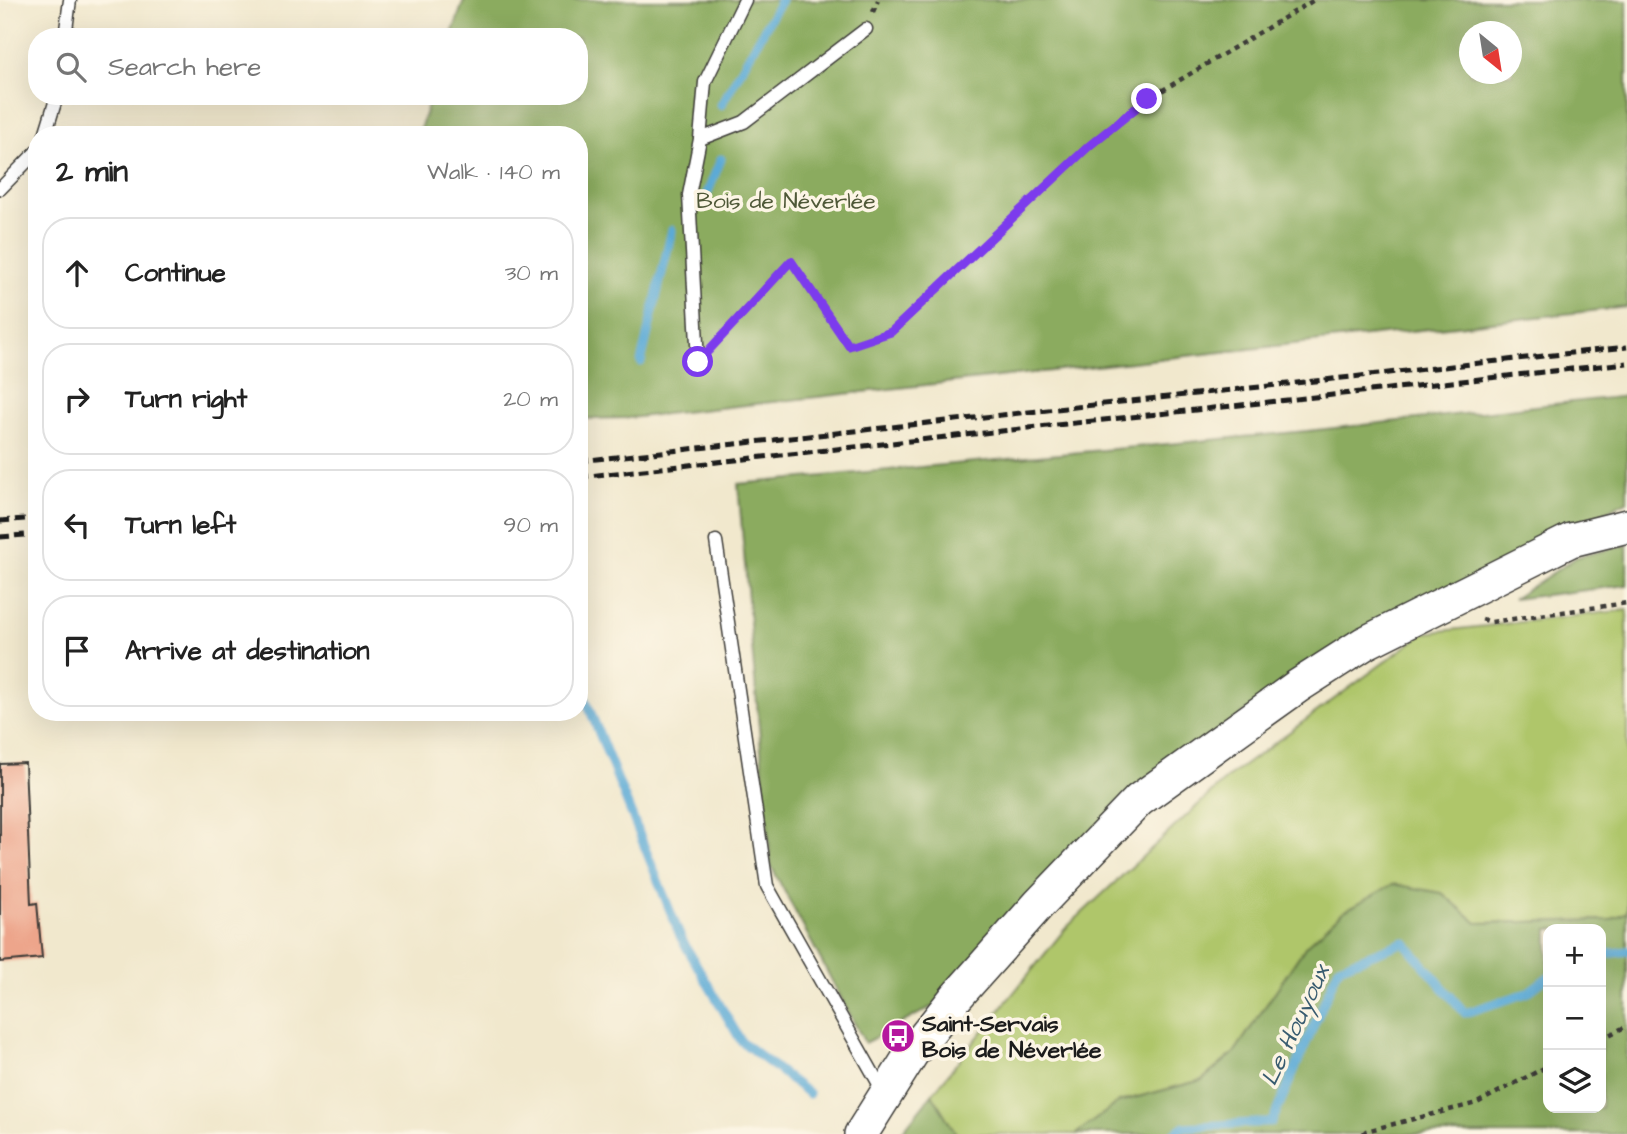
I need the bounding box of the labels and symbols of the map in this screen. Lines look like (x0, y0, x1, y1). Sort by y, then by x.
north arrow (1459, 21, 1522, 84)
route end (1131, 83, 1162, 114)
park label: Bois de Néverlée (696, 185, 876, 217)
route start (682, 346, 713, 377)
water label: Le Houyoux (1253, 958, 1339, 1091)
place label: Saint-Servais Bois de Néverlée (921, 1008, 1102, 1066)
bus stop icon: Saint-Servais Bois de Néverlée (879, 1017, 917, 1055)

